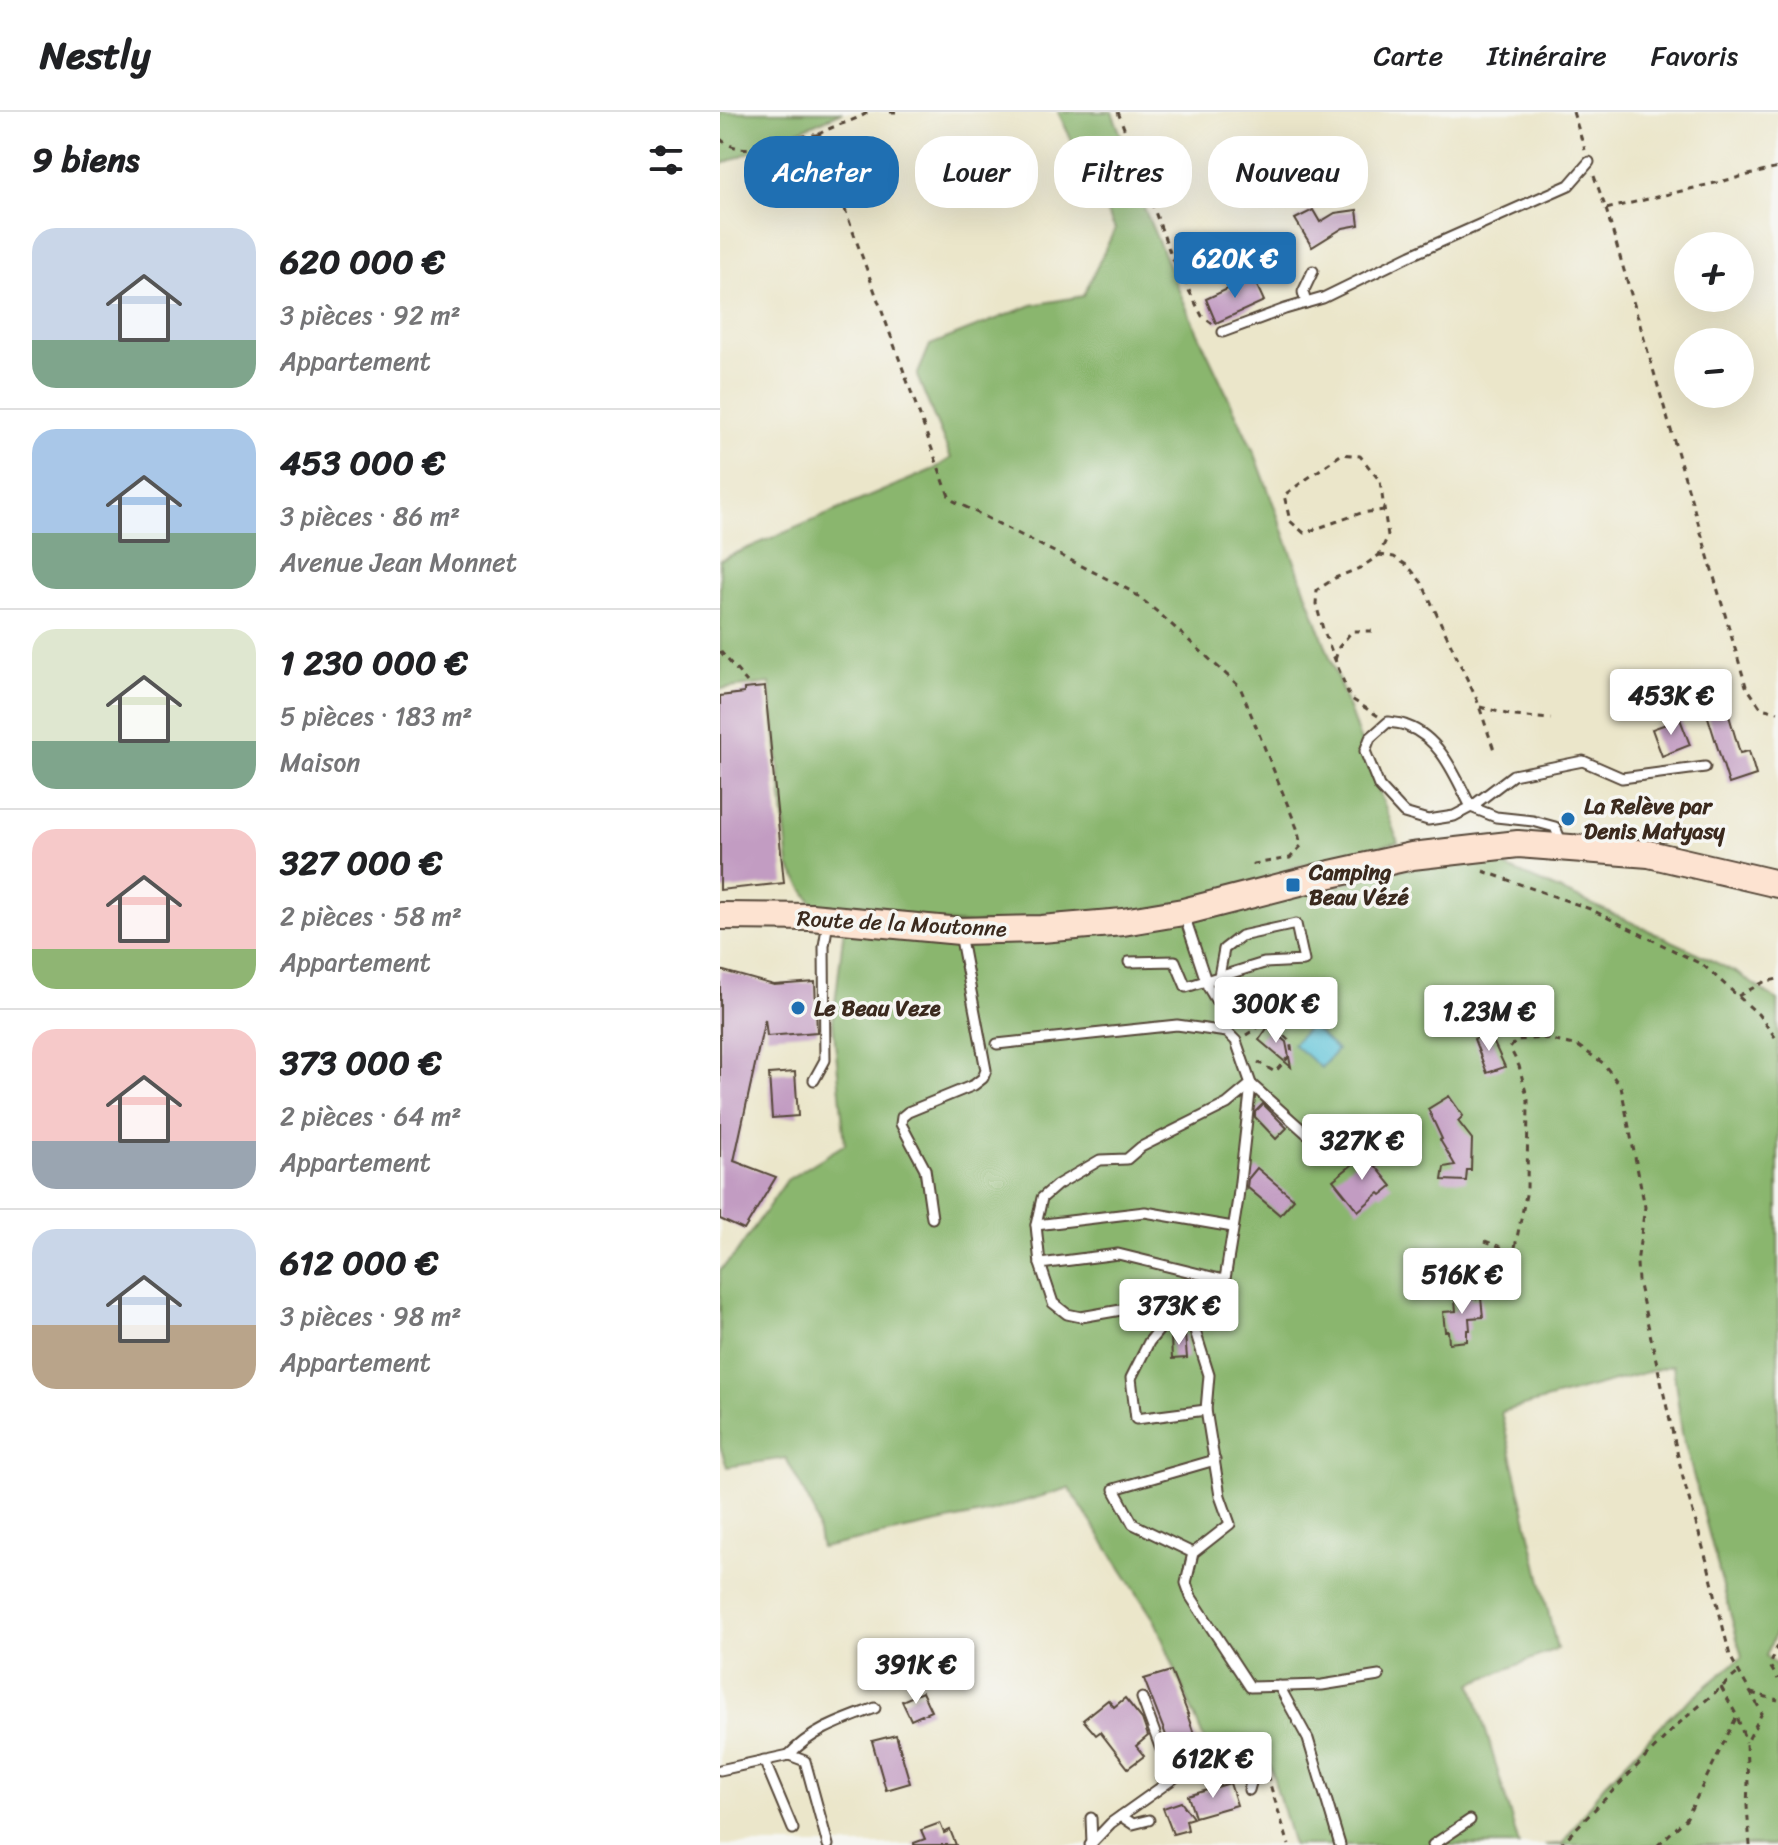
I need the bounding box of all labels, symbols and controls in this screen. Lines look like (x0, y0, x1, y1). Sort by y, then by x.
text: Nestly (40, 22, 151, 89)
text: Carte (1373, 31, 1443, 80)
text: Itinéraire (1487, 31, 1607, 80)
text: Favoris (1651, 31, 1738, 80)
text: 9 biens (32, 130, 140, 190)
chip: Acheter (744, 136, 899, 208)
chip: Louer (915, 136, 1038, 208)
chip: Filtres (1054, 136, 1192, 208)
chip: Nouveau (1208, 136, 1368, 208)
icon: filters (644, 138, 688, 182)
text: 620 000 € (280, 232, 445, 292)
pin: 620K € (1170, 232, 1300, 300)
map controls (1674, 232, 1754, 408)
button: + (1674, 232, 1754, 312)
text: 620K € (1192, 235, 1278, 281)
icon: home (96, 260, 192, 356)
text: 3 pièces · 92 m² (280, 292, 461, 338)
button: − (1674, 328, 1754, 408)
text: Appartement (280, 338, 431, 384)
text: 453 000 € (280, 433, 445, 493)
icon: home (96, 461, 192, 557)
text: 3 pièces · 86 m² (280, 493, 460, 539)
text: Avenue Jean Monnet (280, 539, 517, 585)
text: 1 230 000 € (280, 633, 468, 693)
icon: home (96, 661, 192, 757)
pin: 453K € (1606, 669, 1736, 737)
text: 453K € (1628, 672, 1714, 718)
text: 5 pièces · 183 m² (280, 693, 472, 739)
text: Maison (280, 739, 360, 785)
place label: La Relève par Denis Matyasy (1584, 787, 1726, 851)
marker: La Relève par Denis Matyasy (1559, 810, 1577, 828)
text: 327 000 € (280, 833, 442, 893)
place label: Camping Beau Vézé (1308, 853, 1410, 917)
icon: home (96, 861, 192, 957)
marker: Camping Beau Vézé (1284, 876, 1302, 894)
text: 2 pièces · 58 m² (280, 893, 462, 939)
street label: Route de la Moutonne (796, 899, 1008, 948)
text: Appartement (280, 939, 431, 985)
pin: 300K € (1211, 977, 1341, 1045)
text: 300K € (1233, 980, 1319, 1026)
pin: 1.23M € (1415, 985, 1563, 1053)
text: 1.23M € (1442, 988, 1536, 1034)
place label: Le Beau Veze (814, 989, 941, 1028)
marker: Le Beau Veze (789, 999, 807, 1017)
text: 373 000 € (280, 1033, 441, 1093)
icon: home (96, 1061, 192, 1157)
text: 2 pièces · 64 m² (280, 1093, 461, 1139)
pin: 327K € (1297, 1114, 1427, 1182)
text: 327K € (1320, 1117, 1404, 1163)
text: Appartement (280, 1139, 431, 1185)
text: 612 000 € (280, 1233, 438, 1293)
pin: 516K € (1397, 1248, 1527, 1316)
text: 516K € (1421, 1251, 1503, 1297)
icon: home (96, 1261, 192, 1357)
pin: 373K € (1114, 1279, 1244, 1347)
text: 373K € (1137, 1282, 1221, 1328)
text: 3 pièces · 98 m² (280, 1293, 461, 1339)
text: Appartement (280, 1339, 431, 1385)
pin: 391K € (851, 1638, 981, 1706)
text: 391K € (875, 1641, 957, 1687)
pin: 612K € (1148, 1732, 1278, 1800)
text: 612K € (1173, 1735, 1253, 1781)

